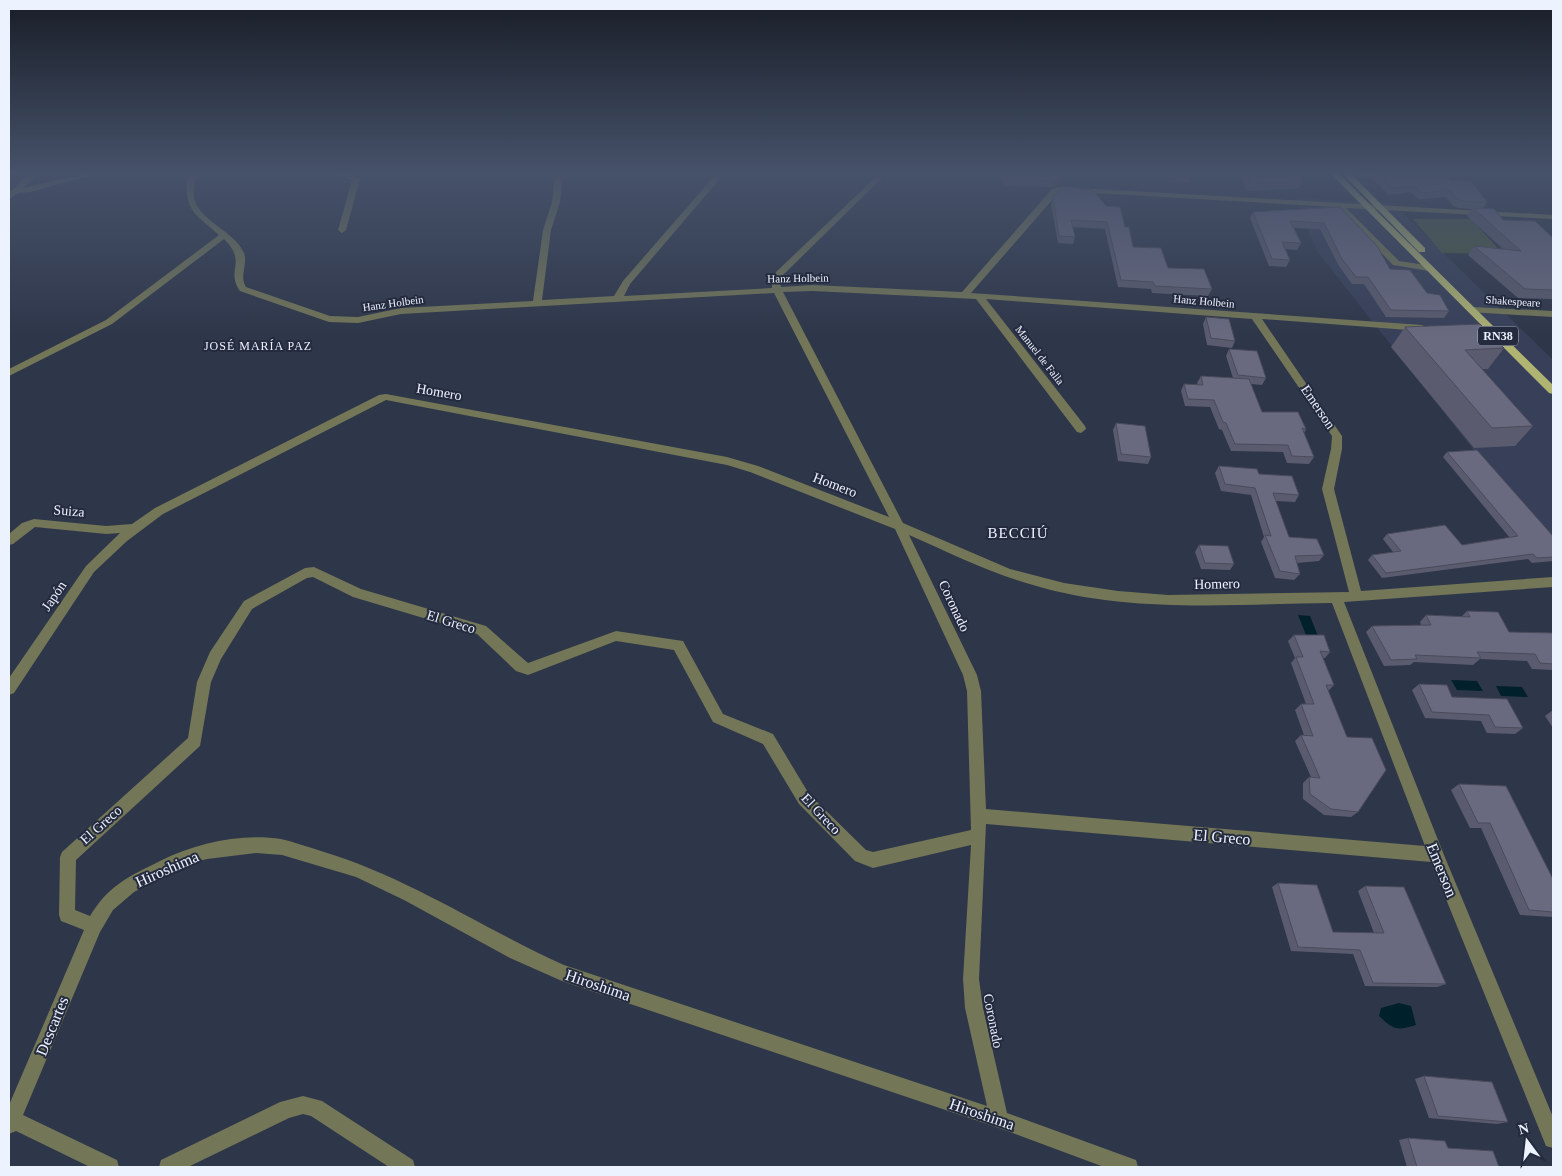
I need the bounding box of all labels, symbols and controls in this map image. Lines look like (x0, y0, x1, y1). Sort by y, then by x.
street label: Hanz Holbein (767, 271, 829, 285)
street label: Hanz Holbein (1173, 292, 1236, 310)
street label: Hanz Holbein (362, 293, 425, 313)
street label: Shakespeare (1485, 293, 1541, 309)
street label: Manuel de Falla (1013, 323, 1067, 387)
road number: RN38 (1478, 326, 1518, 346)
district label: JOSÉ MARÍA PAZ (204, 339, 312, 353)
street label: Homero (415, 381, 463, 403)
street label: Emerson (1298, 382, 1338, 432)
street label: Homero (811, 470, 859, 500)
street label: Suiza (53, 502, 86, 520)
district label: BECCIÚ (987, 525, 1049, 541)
street label: Homero (1194, 576, 1240, 592)
street label: Japón (39, 578, 69, 614)
street label: Coronado (936, 578, 972, 634)
street label: El Greco (425, 607, 477, 637)
street label: El Greco (798, 791, 844, 837)
street label: El Greco (77, 803, 125, 847)
street label: El Greco (1193, 826, 1251, 848)
street label: Emerson (1423, 840, 1461, 900)
street label: Hiroshima (133, 847, 201, 891)
street label: Hiroshima (563, 966, 633, 1004)
street label: Coronado (980, 992, 1006, 1050)
street label: Descartes (32, 994, 72, 1058)
street label: Hiroshima (947, 1095, 1017, 1133)
north arrow (1502, 1116, 1552, 1166)
text: N (1517, 1120, 1531, 1137)

